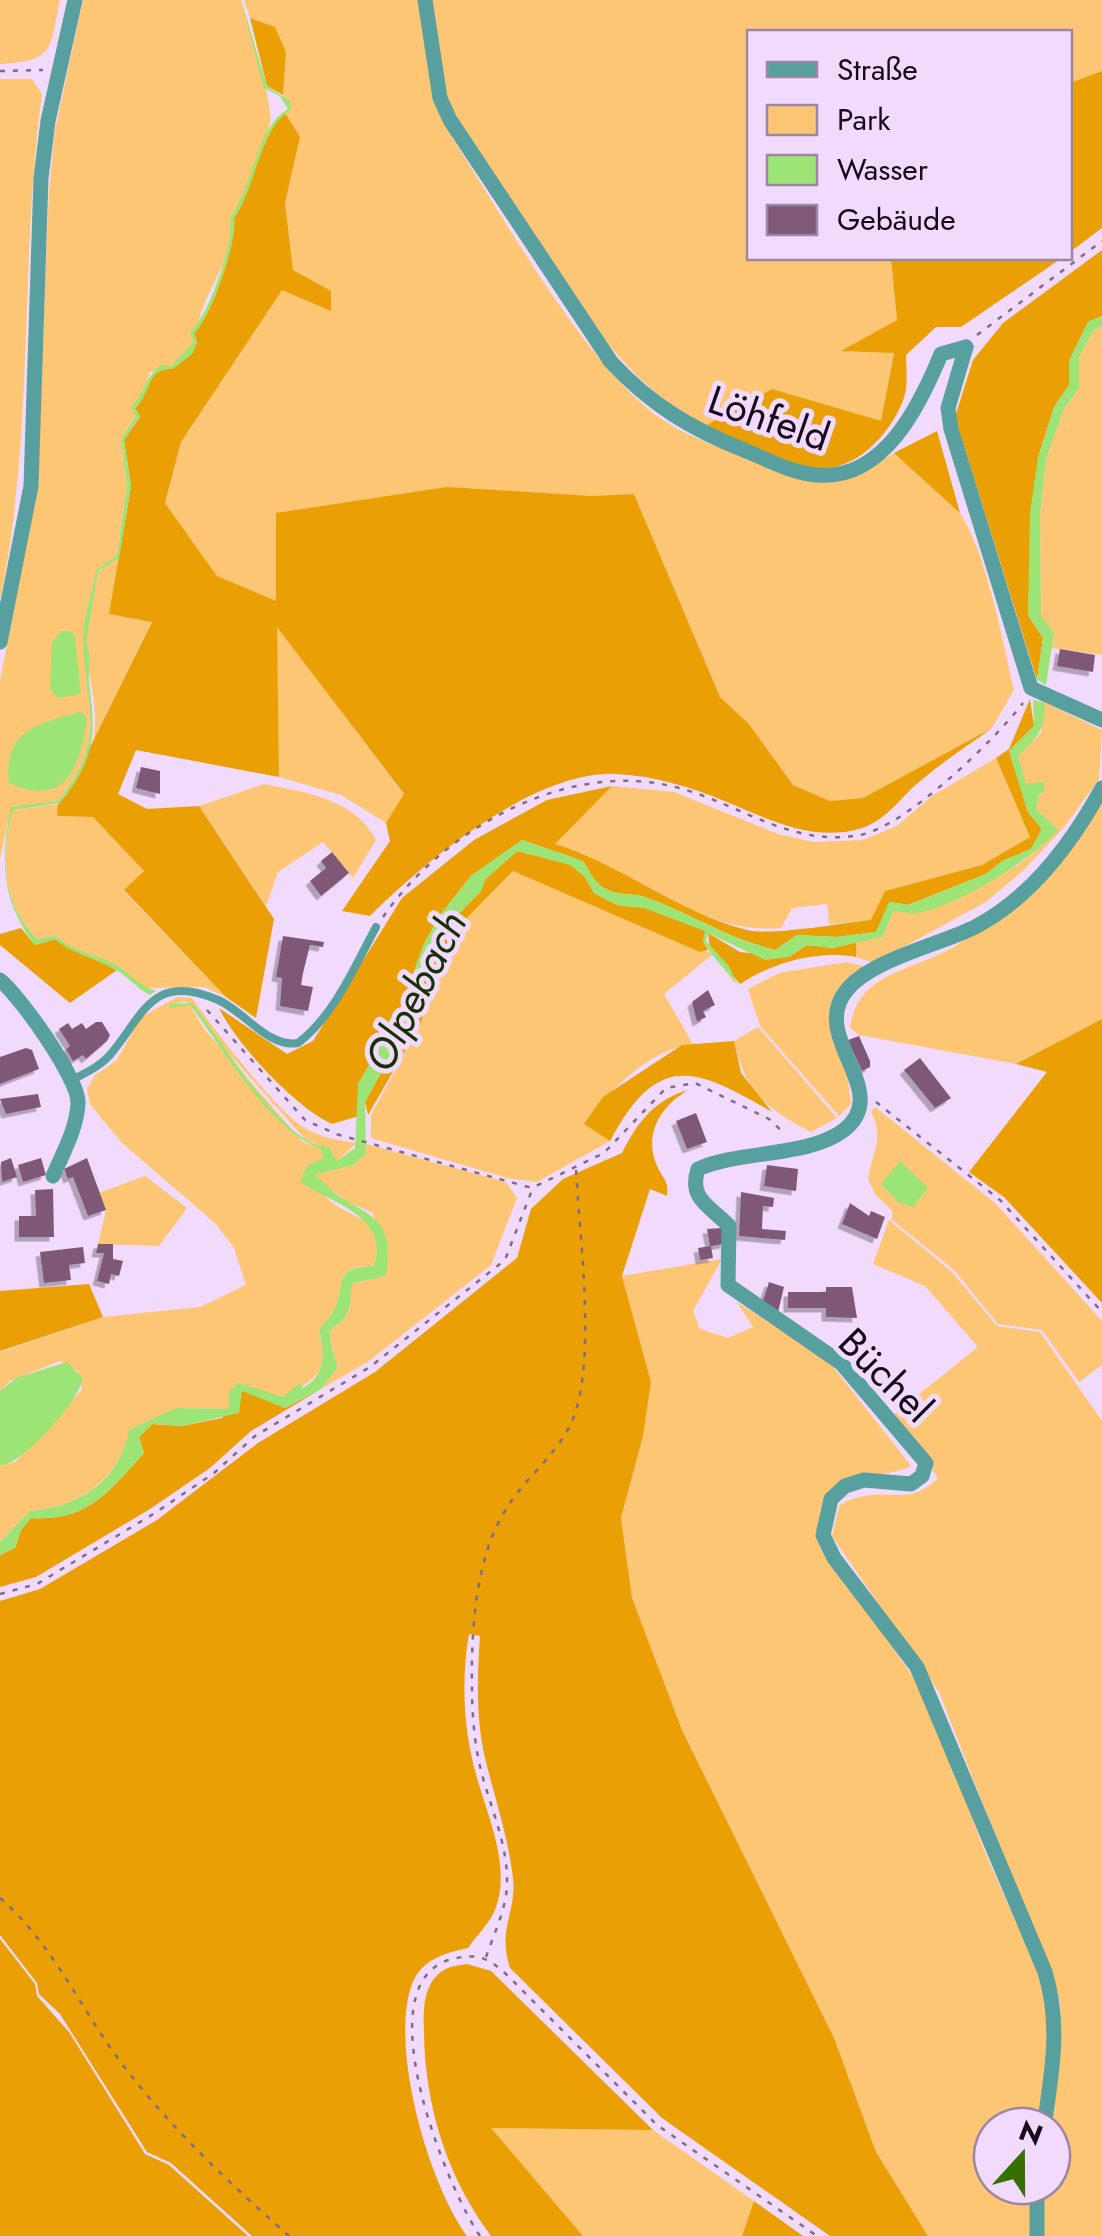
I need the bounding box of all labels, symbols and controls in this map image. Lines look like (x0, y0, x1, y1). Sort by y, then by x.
legend (747, 30, 1072, 260)
text: Straße (837, 48, 918, 91)
text: Park (837, 98, 891, 141)
text: Wasser (837, 148, 929, 191)
text: Gebäude (837, 198, 956, 241)
street label: Löhfeld (701, 370, 837, 466)
water label: Olpebach (349, 900, 482, 1082)
street label: Büchel (825, 1314, 947, 1436)
north arrow (972, 2106, 1072, 2206)
text: N (1013, 2110, 1049, 2156)

